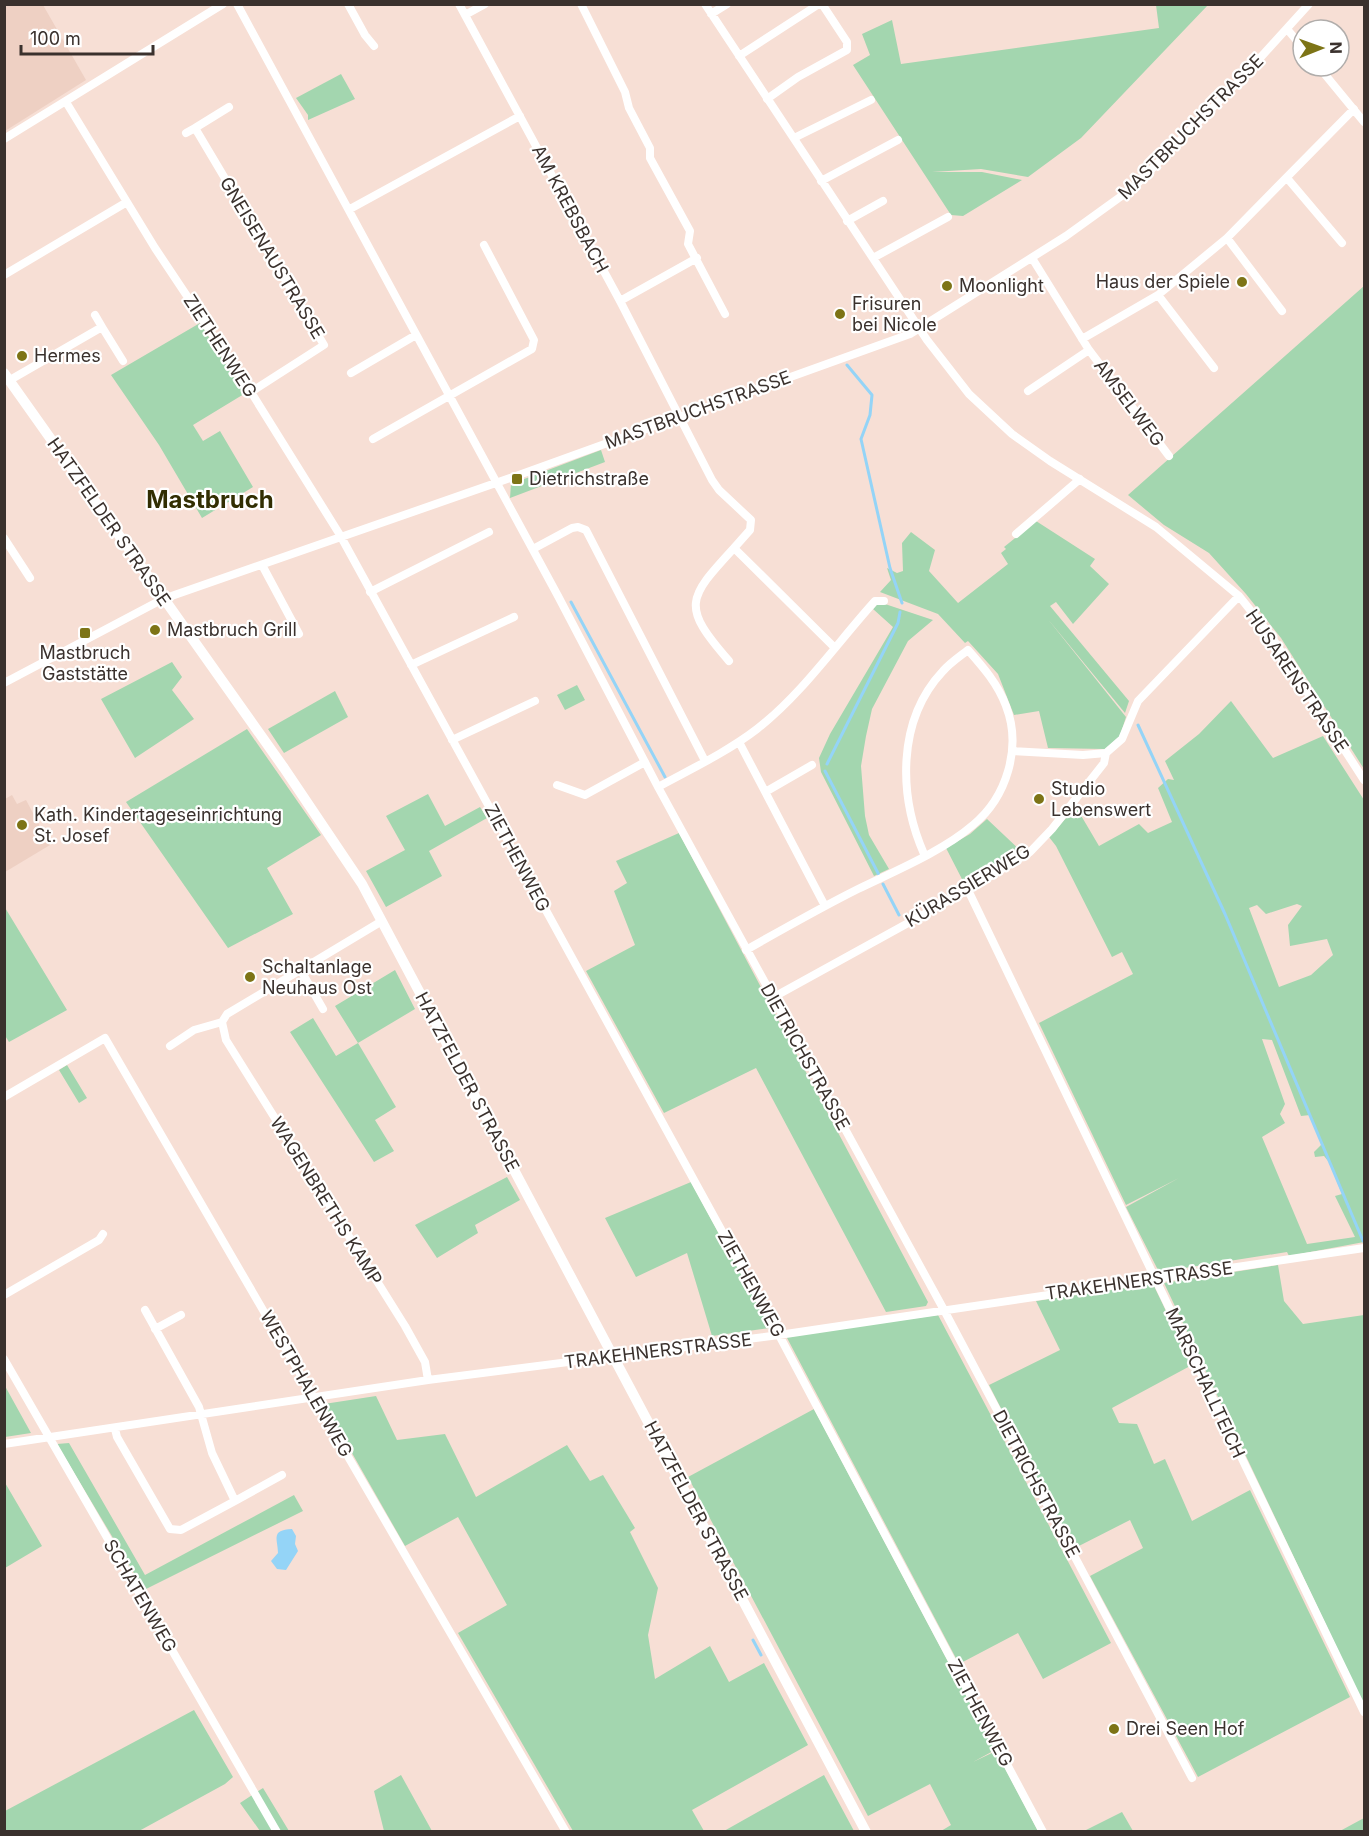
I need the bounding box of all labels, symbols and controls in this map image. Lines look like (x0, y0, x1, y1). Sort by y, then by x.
scale bar (21, 18, 153, 56)
north arrow (1291, 18, 1351, 78)
text: 100 m (30, 28, 81, 49)
text: N (1326, 41, 1346, 54)
street label: MASTBRUCHSTRASSE (1114, 50, 1267, 203)
street label: AM KREBSBACH (528, 141, 613, 276)
street label: GNEISENAUSTRASSE (216, 173, 329, 342)
place label: Haus der Spiele (1096, 271, 1230, 292)
place label: Moonlight (959, 275, 1044, 296)
marker: Haus der Spiele (1235, 275, 1249, 289)
marker: Moonlight (940, 279, 954, 293)
street label: ZIETHENWEG (179, 290, 261, 401)
place label: Frisuren bei Nicole (852, 293, 937, 335)
marker: Frisuren bei Nicole (833, 307, 847, 321)
place label: Hermes (34, 345, 101, 366)
marker: Hermes (15, 349, 29, 363)
street label: AMSELWEG (1090, 355, 1169, 450)
street label: MASTBRUCHSTRASSE (602, 366, 794, 453)
street label: HATZFELDER STRASSE (43, 434, 175, 610)
place label: Dietrichstraße (529, 468, 649, 489)
marker: Dietrichstraße (510, 472, 524, 486)
district label: Mastbruch (146, 485, 274, 514)
street label: HUSARENSTRASSE (1242, 605, 1353, 756)
place label: Mastbruch Grill (167, 619, 297, 640)
marker: Mastbruch Grill (148, 623, 162, 637)
marker: Mastbruch Gaststätte (78, 626, 92, 640)
place label: Mastbruch Gaststätte (39, 642, 131, 684)
place label: Studio Lebenswert (1051, 778, 1151, 820)
marker: Studio Lebenswert (1032, 792, 1046, 806)
street label: ZIETHENWEG (480, 801, 554, 915)
place label: Kath. Kindertageseinrichtung St. Josef (34, 804, 282, 846)
marker: Kath. Kindertageseinrichtung St. Josef (15, 818, 29, 832)
street label: KÜRASSIERWEG (901, 839, 1034, 931)
place label: Schaltanlage Neuhaus Ost (262, 956, 372, 998)
marker: Schaltanlage Neuhaus Ost (243, 970, 257, 984)
street label: DIETRICHSTRASSE (756, 980, 854, 1134)
street label: HATZFELDER STRASSE (411, 988, 524, 1175)
street label: WAGENBRETHS KAMP (266, 1113, 387, 1289)
street label: ZIETHENWEG (714, 1227, 789, 1341)
street label: TRAKEHNERSTRASSE (1044, 1257, 1234, 1304)
street label: MARSCHALLTEICH (1161, 1304, 1249, 1461)
street label: WESTPHALENWEG (256, 1307, 357, 1461)
street label: TRAKEHNERSTRASSE (563, 1329, 753, 1372)
street label: DIETRICHSTRASSE (989, 1406, 1084, 1561)
street label: HATZFELDER STRASSE (640, 1417, 753, 1604)
street label: SCHATENWEG (100, 1536, 181, 1656)
street label: ZIETHENWEG (943, 1656, 1017, 1770)
place label: Drei Seen Hof (1126, 1718, 1245, 1739)
marker: Drei Seen Hof (1107, 1722, 1121, 1736)

